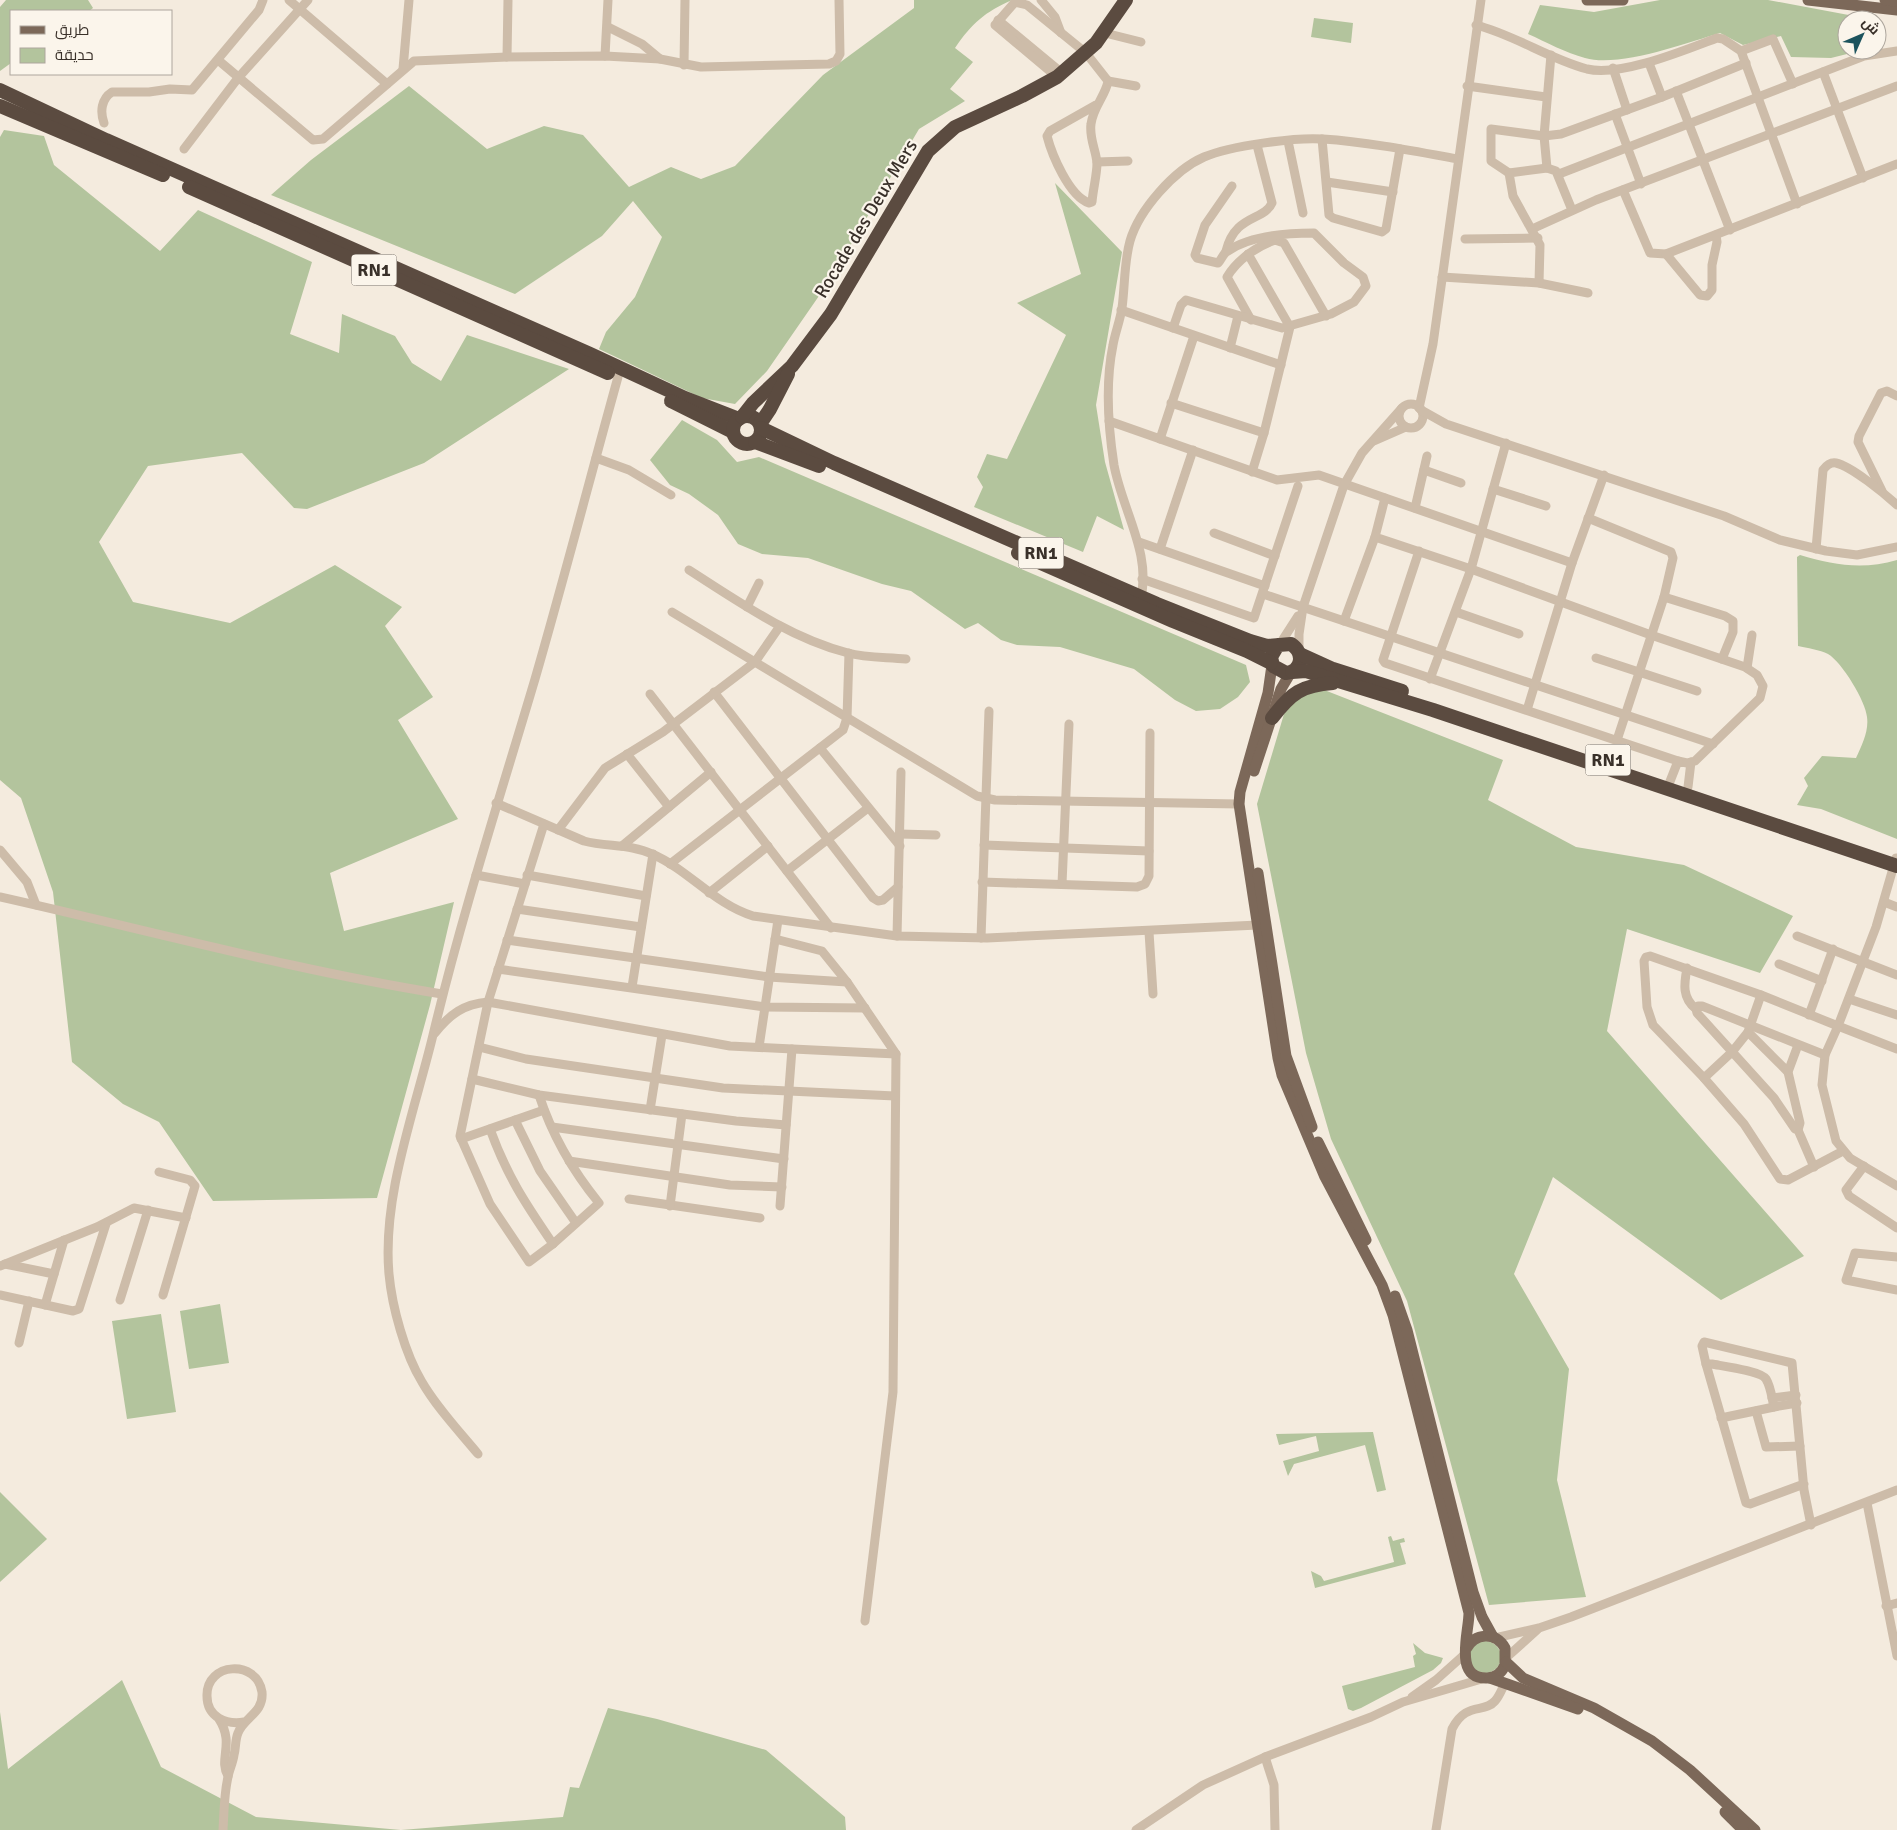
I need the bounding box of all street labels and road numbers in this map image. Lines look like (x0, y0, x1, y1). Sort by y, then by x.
street label: Rocade des Deux Mers (809, 135, 923, 303)
road number: RN1 (352, 254, 396, 286)
road number: RN1 (1018, 538, 1064, 568)
road number: RN1 (1586, 744, 1630, 776)

